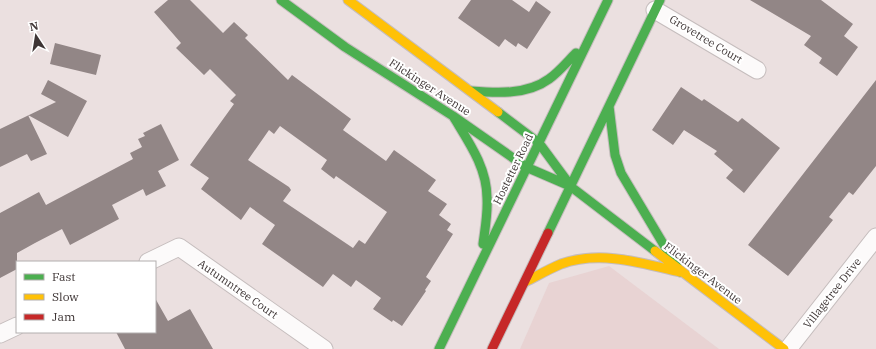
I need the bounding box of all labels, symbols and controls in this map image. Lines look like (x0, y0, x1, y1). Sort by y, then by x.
street label: Grovetree Court (667, 12, 745, 66)
north arrow (16, 16, 56, 56)
text: N (28, 18, 40, 34)
street label: Flickinger Avenue (387, 55, 473, 119)
street label: Hostetter Road (490, 131, 536, 207)
street label: Flickinger Avenue (661, 239, 745, 307)
street label: Villagetree Drive (800, 255, 864, 331)
street label: Autumntree Court (195, 256, 281, 322)
legend (16, 261, 156, 333)
text: Fast (52, 269, 76, 284)
text: Slow (52, 289, 79, 304)
text: Jam (52, 309, 76, 324)

